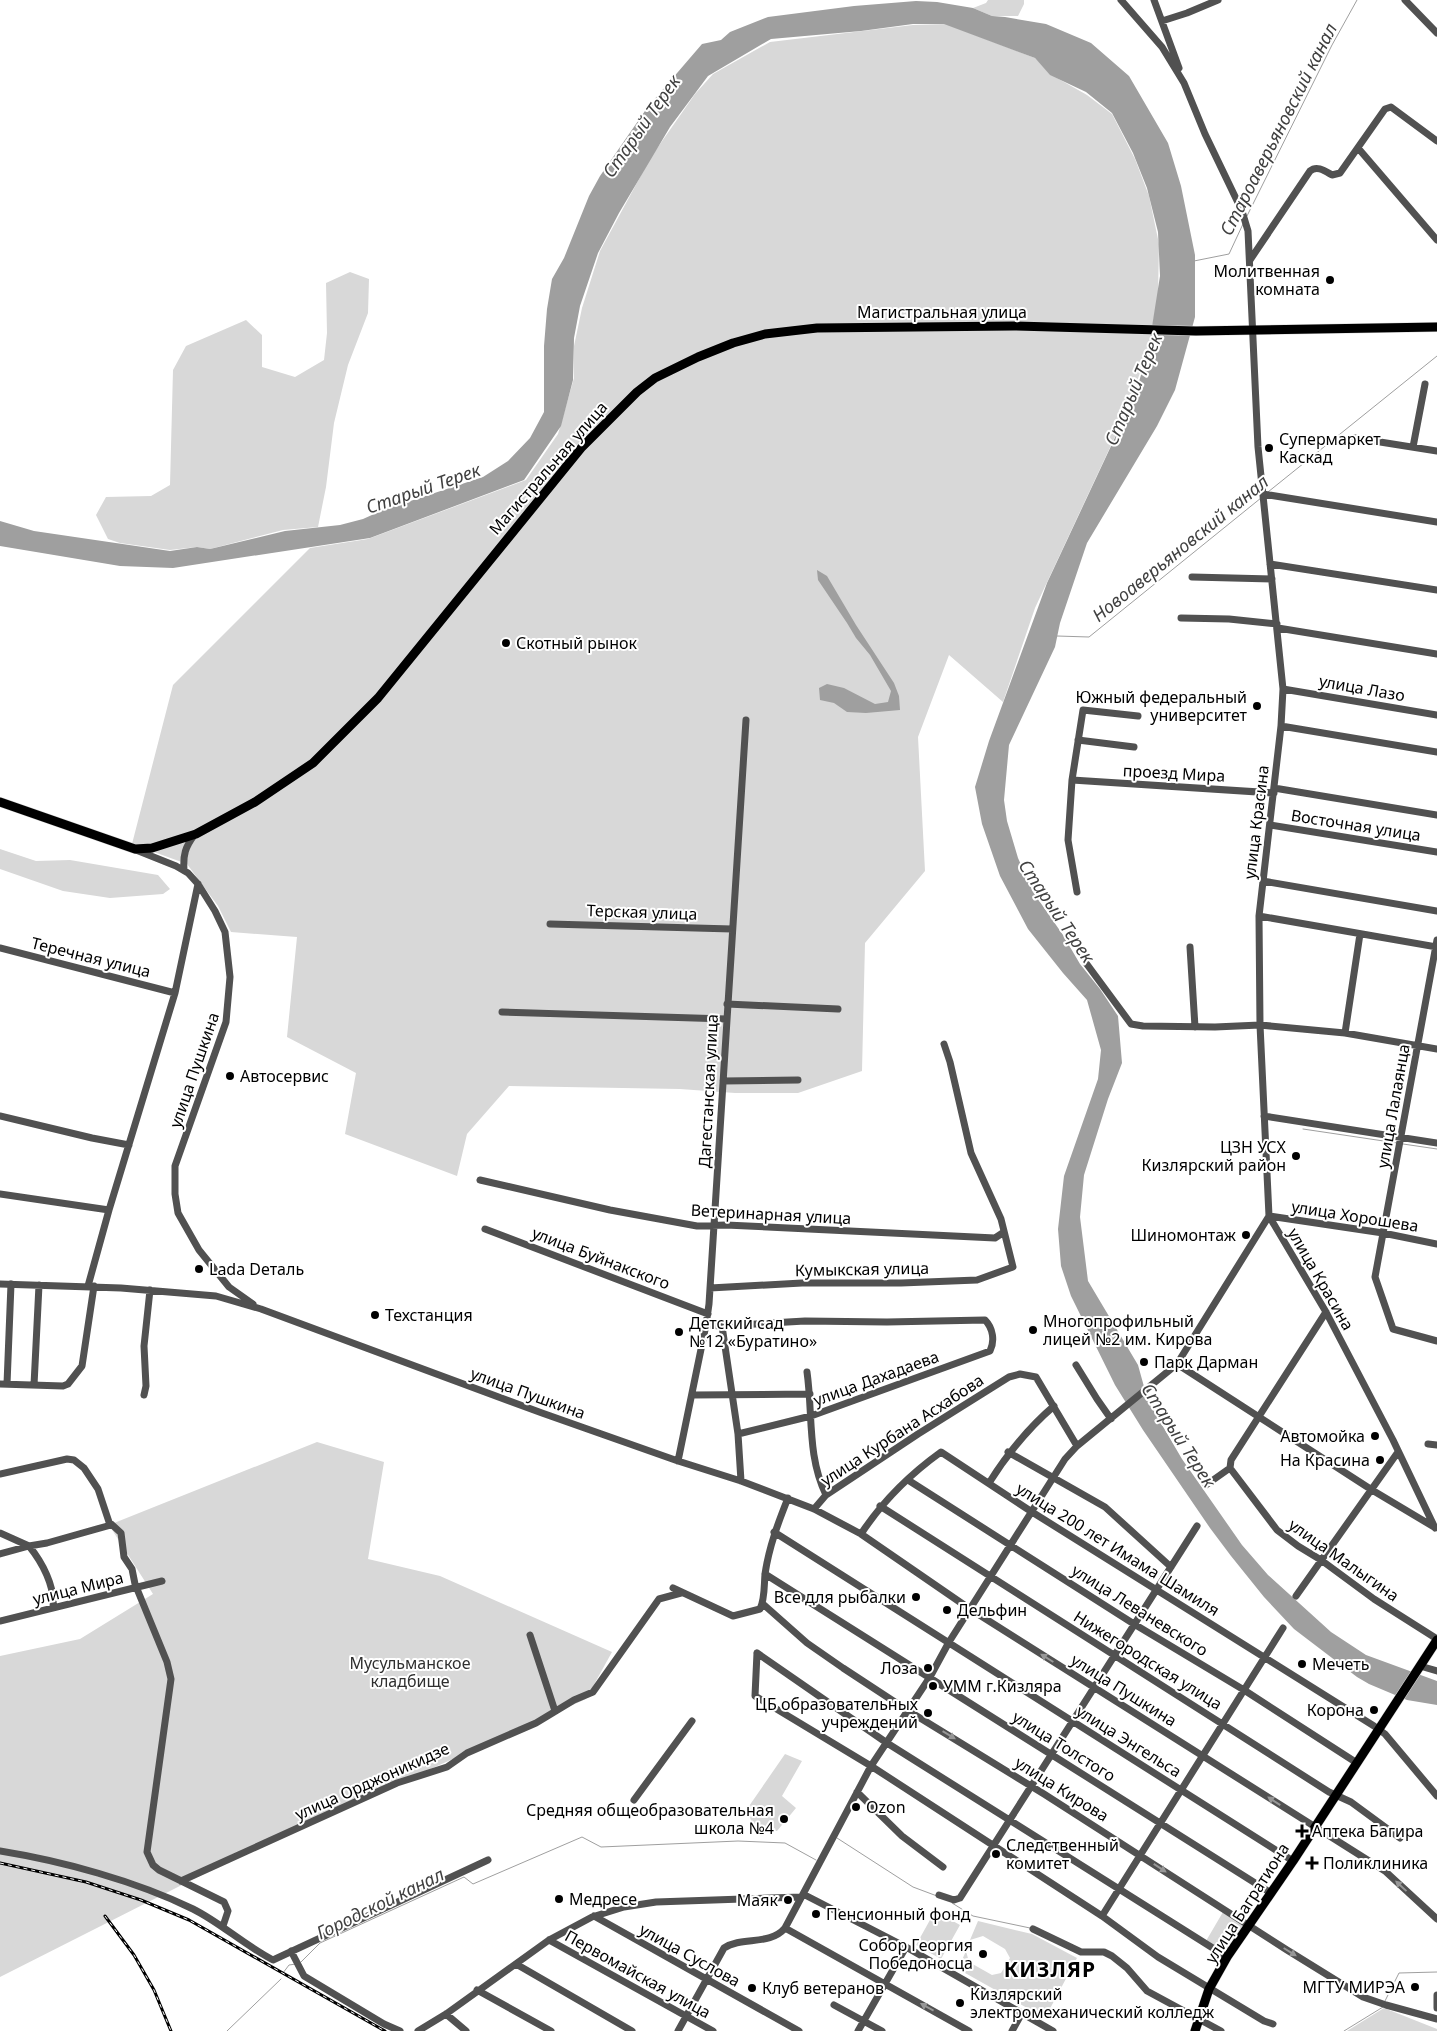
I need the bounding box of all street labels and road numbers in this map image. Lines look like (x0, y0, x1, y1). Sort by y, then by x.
street label: Магистральная улица (857, 301, 1027, 323)
street label: Магистральная улица (484, 397, 612, 539)
street label: улица Лазо (1317, 670, 1407, 706)
street label: проезд Мира (1122, 759, 1226, 787)
street label: улица Красина (1238, 764, 1274, 880)
street label: Восточная улица (1289, 804, 1423, 846)
street label: Терская улица (586, 899, 698, 925)
street label: Теречная улица (29, 932, 153, 982)
street label: улица Пушкина (164, 1009, 224, 1131)
street label: Дагестанская улица (693, 1014, 723, 1168)
street label: улица Лалаянца (1371, 1042, 1415, 1170)
street label: улица Хорошева (1290, 1195, 1420, 1237)
street label: Ветеринарная улица (690, 1199, 852, 1229)
street label: улица Буйнакского (529, 1222, 673, 1294)
street label: улица Красина (1283, 1224, 1359, 1334)
street label: Кумыкская улица (795, 1257, 929, 1281)
street label: улица Дахадаева (810, 1345, 942, 1411)
street label: улица Пушкина (467, 1362, 589, 1424)
street label: улица Курбана Асхабова (816, 1369, 988, 1491)
street label: улица 200 лет Имама Шамиля (1012, 1477, 1224, 1621)
street label: улица Малыгина (1284, 1514, 1404, 1606)
street label: улица Леваневского (1068, 1559, 1212, 1661)
street label: улица Мира (30, 1566, 126, 1610)
street label: Нижегородская улица (1070, 1605, 1226, 1715)
street label: улица Пушкина (1067, 1649, 1181, 1731)
street label: улица Энгельса (1072, 1700, 1186, 1782)
street label: улица Толстого (1008, 1705, 1120, 1787)
street label: улица Орджоникидзе (291, 1737, 453, 1825)
street label: улица Кирова (1011, 1751, 1113, 1827)
street label: улица Багратиона (1200, 1839, 1294, 1967)
street label: улица Суслова (636, 1918, 744, 1992)
street label: Первомайская улица (561, 1925, 715, 2023)

